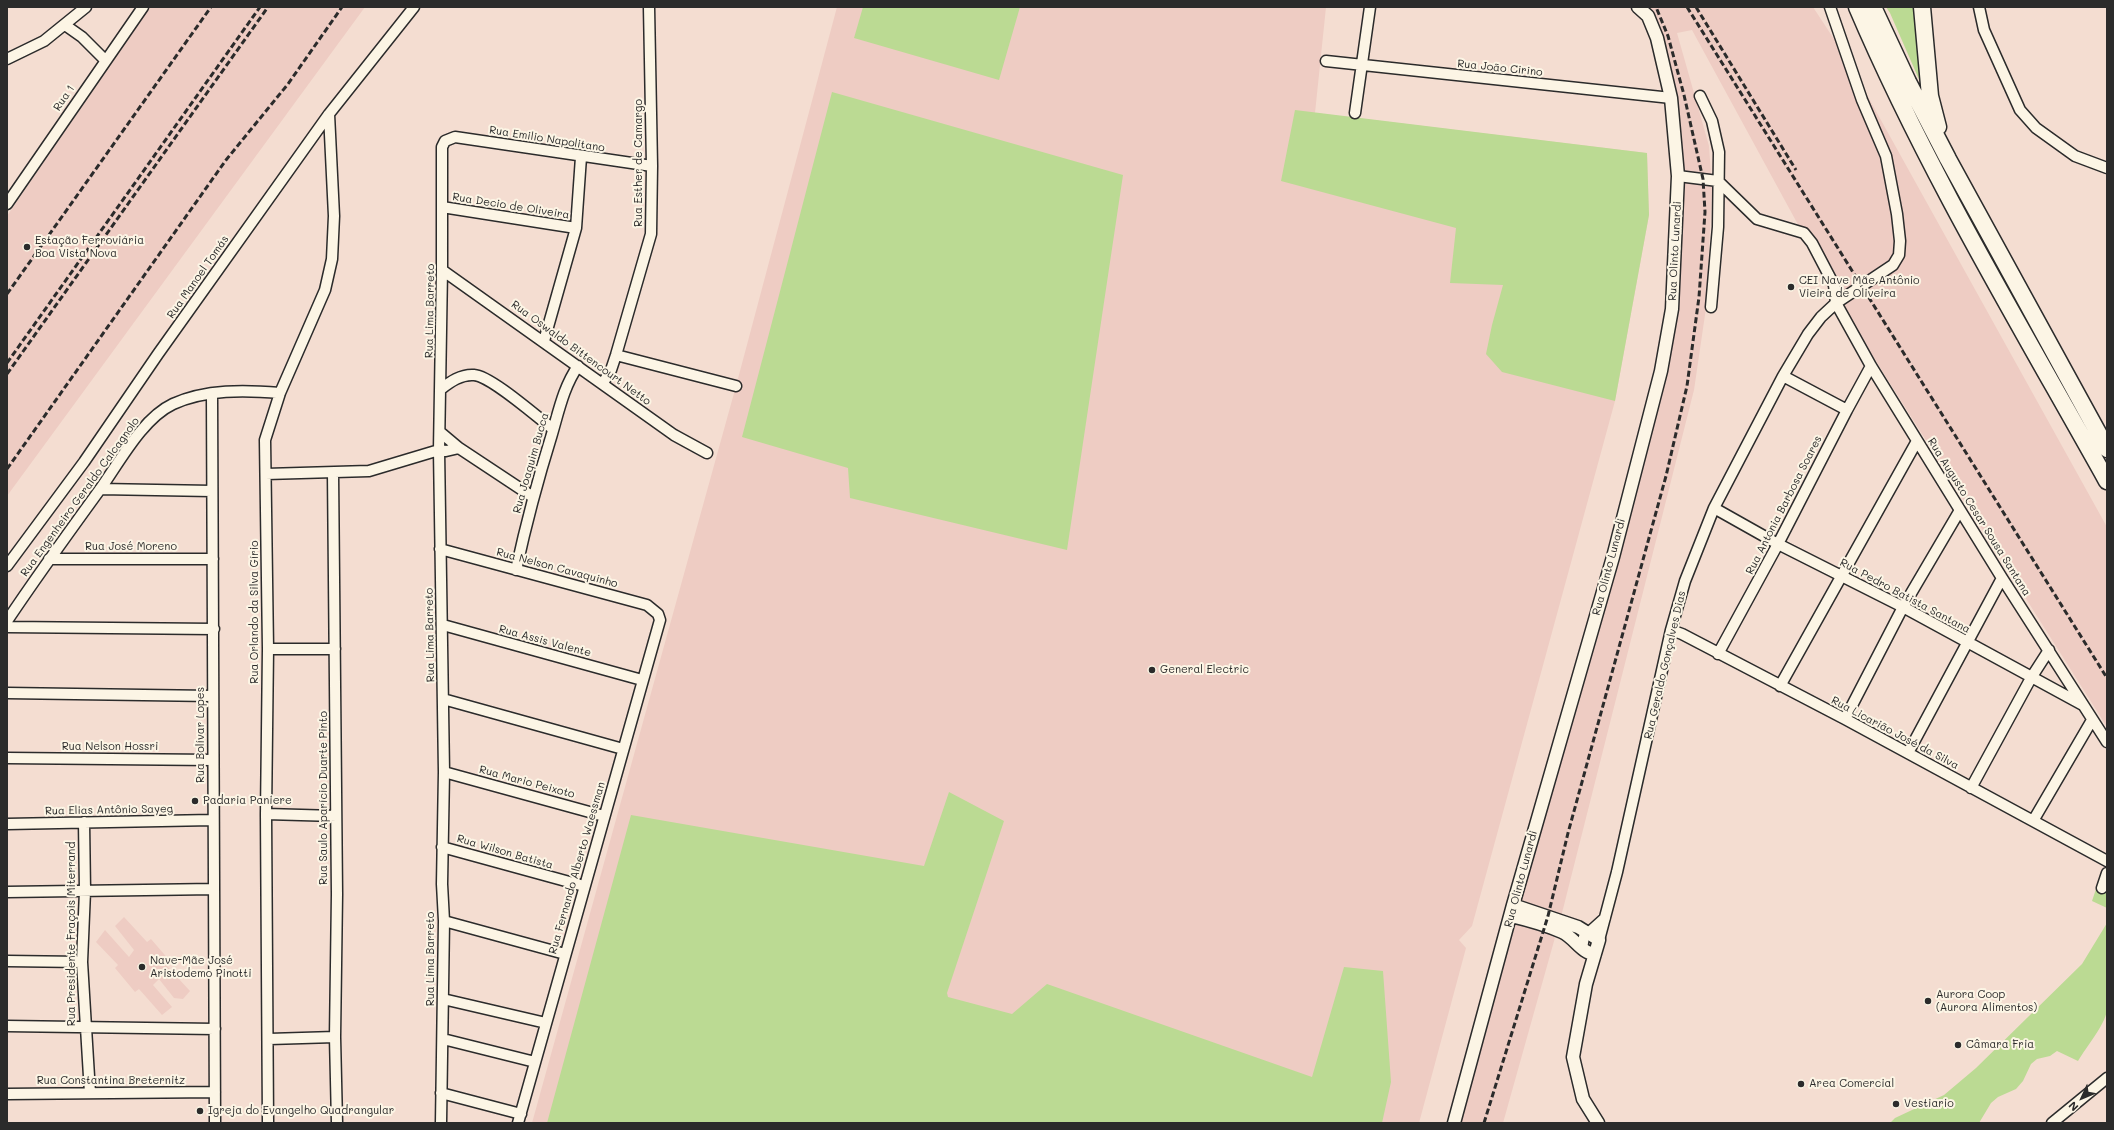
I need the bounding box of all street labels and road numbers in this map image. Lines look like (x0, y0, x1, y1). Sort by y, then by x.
street label: Rua João Cirino (1457, 57, 1543, 79)
street label: Rua 1 (51, 83, 77, 113)
street label: Rua Esther de Camargo (632, 99, 646, 227)
street label: Rua Emilio Napolitano (488, 123, 606, 155)
street label: Rua Decio de Oliveira (452, 190, 570, 222)
street label: Rua Olinto Lunardi (1666, 201, 1684, 301)
street label: Rua Manoel Tomás (164, 233, 232, 321)
street label: Rua Lima Barreto (423, 264, 437, 358)
street label: Rua Oswaldo Bittencourt Netto (509, 298, 653, 408)
street label: Rua Joaquim Bucca (510, 411, 552, 515)
street label: Rua Engenheiro Geraldo Calcagnolo (18, 415, 142, 579)
street label: Rua Antonia Barbosa Soares (1743, 433, 1825, 577)
street label: Rua Augusto Cesar Sousa Santana (1925, 436, 2033, 598)
street label: Rua Olinto Lunardi (1590, 517, 1628, 617)
street label: Rua José Moreno (85, 540, 177, 554)
street label: Rua Orlando da Silva Gírio (248, 540, 262, 684)
street label: Rua Nelson Cavaquinho (495, 545, 619, 591)
street label: Rua Pedro Batista Santana (1838, 556, 1972, 636)
street label: Rua Lima Barreto (423, 588, 437, 682)
street label: Rua Geraldo Gonçalves Dias (1641, 589, 1689, 741)
street label: Rua Assis Valente (497, 622, 593, 660)
street label: Rua Bolívar Lopes (194, 687, 208, 783)
street label: Rua Licarião José da Silva (1829, 694, 1961, 772)
street label: Rua Saulo Aparício Duarte Pinto (317, 711, 331, 885)
street label: Rua Nelson Hossri (62, 740, 158, 754)
street label: Rua Mario Peixoto (478, 763, 576, 801)
street label: Rua Fernando Alberto Waessman (546, 780, 608, 956)
street label: Rua Elias Antônio Sayeg (45, 802, 173, 818)
street label: Rua Olinto Lunardi (1502, 829, 1540, 929)
street label: Rua Wilson Batista (455, 832, 555, 872)
street label: Rua Presidente Fraçois Miterrand (65, 842, 79, 1026)
street label: Rua Lima Barreto (424, 912, 438, 1006)
street label: Rua Constantina Breternitz (37, 1074, 185, 1088)

